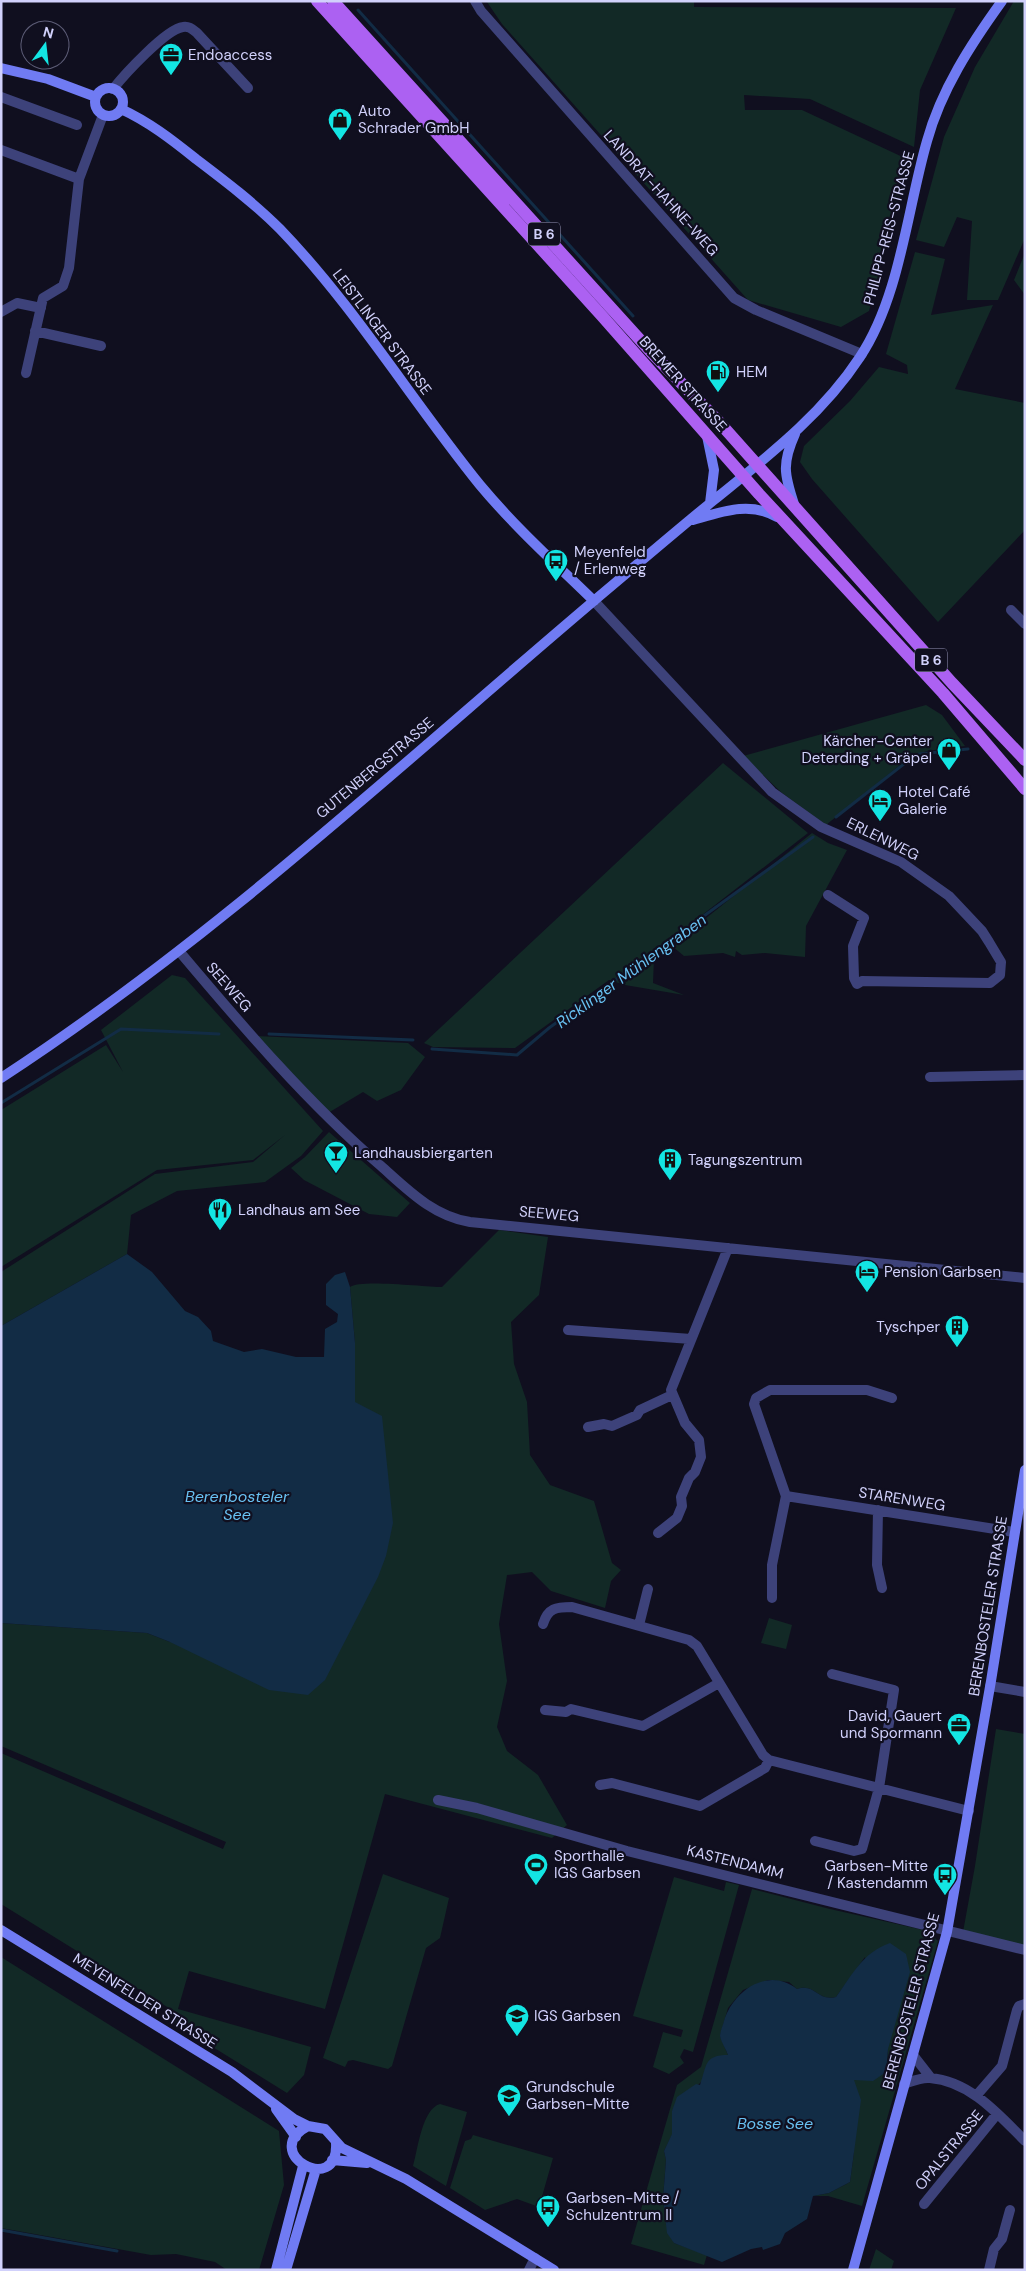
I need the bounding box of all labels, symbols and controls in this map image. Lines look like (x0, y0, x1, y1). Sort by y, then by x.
north arrow (20, 20, 70, 70)
text: N (41, 22, 56, 42)
office icon: Endoaccess (158, 42, 184, 76)
place label: Endoaccess (188, 45, 272, 65)
place label: Auto Schrader GmbH (358, 101, 469, 138)
shop icon: Auto Schrader GmbH (327, 107, 353, 141)
street label: LANDRAT-HAHNE-WEG (599, 126, 723, 260)
street label: PHILIPP-REIS-STRASSE (859, 149, 919, 307)
road number: B 6 (528, 222, 560, 245)
street label: LEISTLINGER STRASSE (328, 265, 436, 399)
street label: BREMER STRASSE (635, 332, 731, 436)
fuel station icon: HEM (705, 359, 731, 393)
place label: HEM (736, 362, 767, 382)
place label: Meyenfeld / Erlenweg (574, 542, 646, 579)
bus stop icon: Meyenfeld / Erlenweg (543, 548, 569, 582)
road number: B 6 (915, 648, 947, 672)
street label: GUTENBERGSTRASSE (312, 713, 438, 823)
place label: Kärcher-Center Deterding + Gräpel (801, 731, 932, 768)
shop icon: Kärcher-Center Deterding + Gräpel (936, 737, 962, 771)
place label: Hotel Café Galerie (898, 782, 971, 819)
hotel icon: Hotel Café Galerie (867, 788, 893, 822)
street label: ERLENWEG (843, 813, 923, 865)
water label: Ricklinger Mühlengraben (552, 909, 710, 1033)
street label: SEEWEG (202, 958, 256, 1016)
bar icon: Landhausbiergarten (323, 1140, 349, 1174)
place label: Landhausbiergarten (354, 1143, 493, 1163)
building icon: Tagungszentrum (657, 1147, 683, 1181)
place label: Tagungszentrum (688, 1150, 802, 1170)
restaurant icon: Landhaus am See (207, 1197, 233, 1231)
place label: Landhaus am See (238, 1200, 360, 1220)
street label: SEEWEG (518, 1201, 580, 1227)
hotel icon: Pension Garbsen (854, 1259, 880, 1293)
place label: Pension Garbsen (884, 1262, 1001, 1282)
building icon: Tyschper (944, 1314, 970, 1348)
place label: Tyschper (876, 1317, 940, 1337)
street label: STARENWEG (857, 1482, 947, 1516)
water label: Berenbosteler See (185, 1486, 290, 1525)
street label: BERENBOSTELER STRASSE (964, 1514, 1012, 1698)
place label: David, Gauert und Spormann (840, 1706, 942, 1743)
office icon: David, Gauert und Spormann (946, 1712, 972, 1746)
street label: KASTENDAMM (684, 1840, 786, 1884)
place label: Sporthalle IGS Garbsen (554, 1846, 641, 1883)
sports icon: Sporthalle IGS Garbsen (523, 1852, 549, 1886)
place label: Garbsen-Mitte / Kastendamm (824, 1856, 928, 1893)
bus stop icon: Garbsen-Mitte / Kastendamm (932, 1862, 958, 1896)
street label: BERENBOSTELER STRASSE (878, 1910, 944, 2092)
street label: MEYENFELDER STRASSE (69, 1948, 221, 2054)
school or university icon: IGS Garbsen (504, 2003, 530, 2037)
place label: IGS Garbsen (534, 2006, 621, 2026)
place label: Grundschule Garbsen-Mitte (526, 2077, 630, 2114)
school or university icon: Grundschule Garbsen-Mitte (496, 2083, 522, 2117)
street label: OPALSTRASSE (910, 2106, 988, 2194)
water label: Bosse See (737, 2113, 813, 2134)
place label: Garbsen-Mitte / Schulzentrum II (566, 2188, 680, 2225)
bus stop icon: Garbsen-Mitte / Schulzentrum II (535, 2194, 561, 2228)

